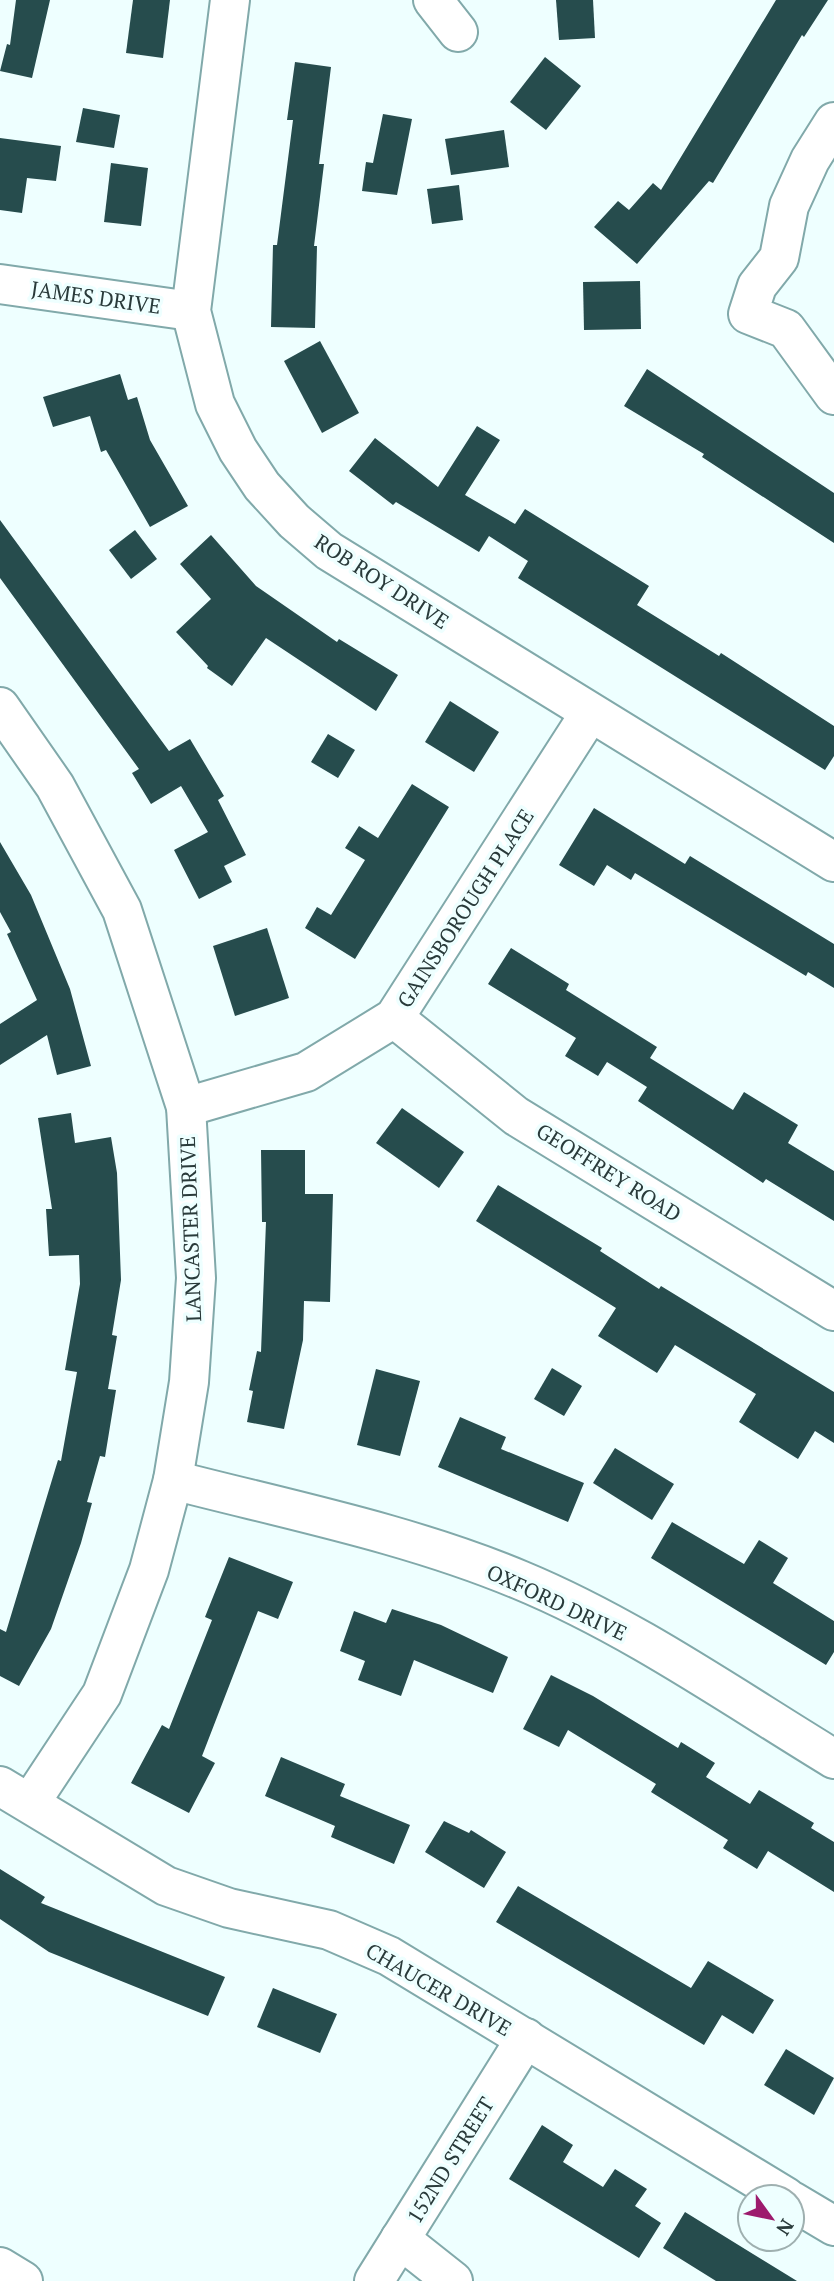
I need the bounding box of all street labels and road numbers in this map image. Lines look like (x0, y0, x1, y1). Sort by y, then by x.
street label: JAMES DRIVE (29, 274, 163, 320)
street label: ROB ROY DRIVE (310, 527, 454, 635)
street label: GAINSBOROUGH PLACE (390, 803, 540, 1013)
street label: GEOFFREY ROAD (531, 1116, 687, 1228)
street label: LANCASTER DRIVE (173, 1136, 207, 1322)
street label: OXFORD DRIVE (482, 1557, 632, 1647)
street label: CHAUCER DRIVE (361, 1936, 517, 2042)
street label: 152ND STREET (400, 2092, 500, 2228)

